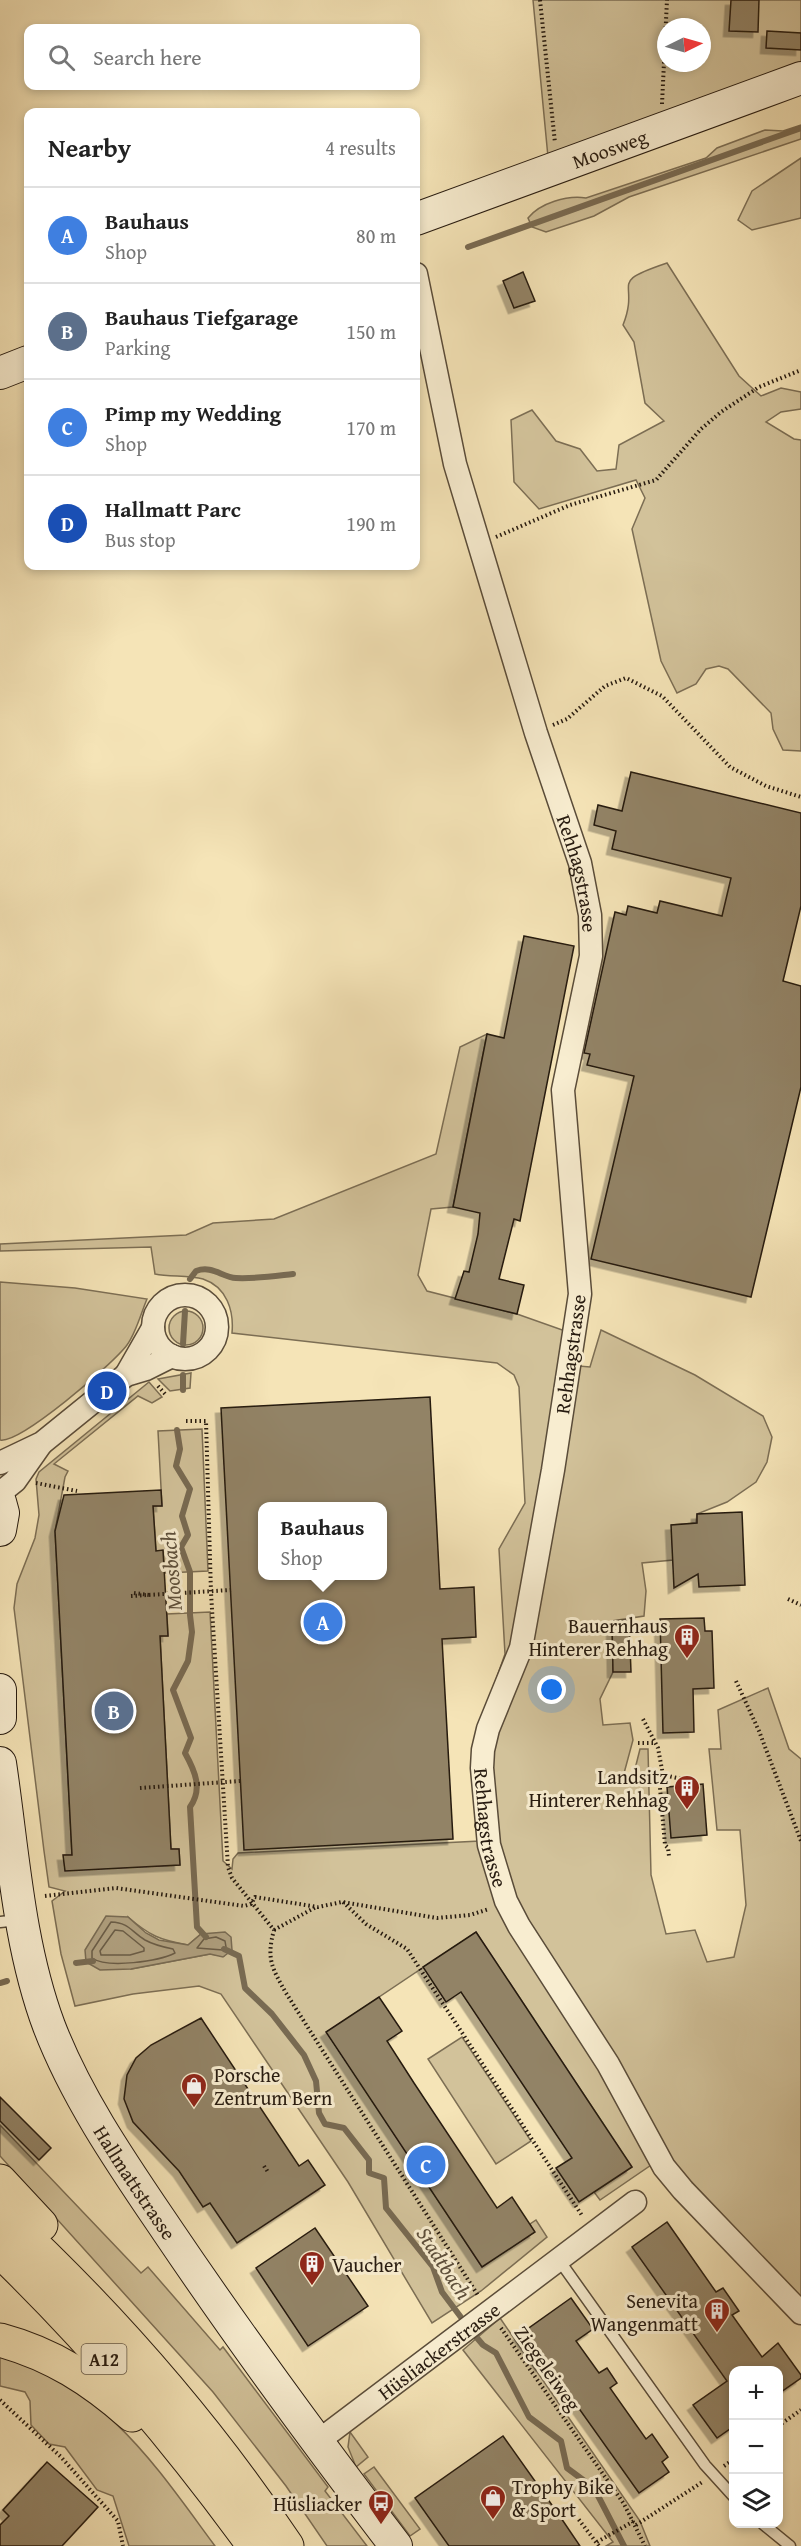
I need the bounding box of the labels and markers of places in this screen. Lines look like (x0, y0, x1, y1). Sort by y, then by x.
pin: D (88, 1368, 126, 1414)
pin: A (304, 1600, 342, 1644)
place label: Bauernhaus Hinterer Rehhag (529, 1611, 668, 1663)
building icon: Bauernhaus Hinterer Rehhag (672, 1622, 702, 1660)
pin: B (94, 1688, 134, 1734)
place label: Landsitz Hinterer Rehhag (529, 1762, 668, 1814)
building icon: Landsitz Hinterer Rehhag (672, 1773, 702, 1811)
place label: Porsche Zentrum Bern (214, 2060, 332, 2112)
shop icon: Porsche Zentrum Bern (179, 2071, 209, 2109)
pin: C (406, 2142, 446, 2188)
building icon: Vaucher (297, 2249, 327, 2287)
place label: Vaucher (332, 2250, 402, 2279)
place label: Senevita Wangenmatt (591, 2286, 699, 2338)
building icon: Senevita Wangenmatt (702, 2296, 732, 2334)
place label: Trophy Bike & Sport (512, 2472, 614, 2524)
shop icon: Trophy Bike & Sport (478, 2483, 508, 2521)
bus stop icon: Hüsliacker (366, 2488, 396, 2526)
place label: Hüsliacker (273, 2489, 362, 2518)

